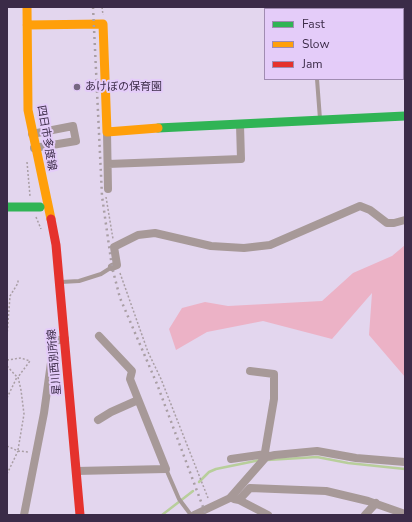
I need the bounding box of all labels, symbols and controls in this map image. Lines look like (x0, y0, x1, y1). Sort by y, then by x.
legend (264, 8, 404, 80)
text: Fast (302, 16, 325, 32)
text: Slow (302, 36, 330, 52)
text: Jam (302, 56, 323, 72)
place label: あけぼの保育園 (85, 80, 162, 94)
marker: あけぼの保育園 (72, 82, 82, 92)
street label: 四日市多度線 (34, 104, 58, 172)
street label: 星川西別所線 (46, 329, 64, 395)

